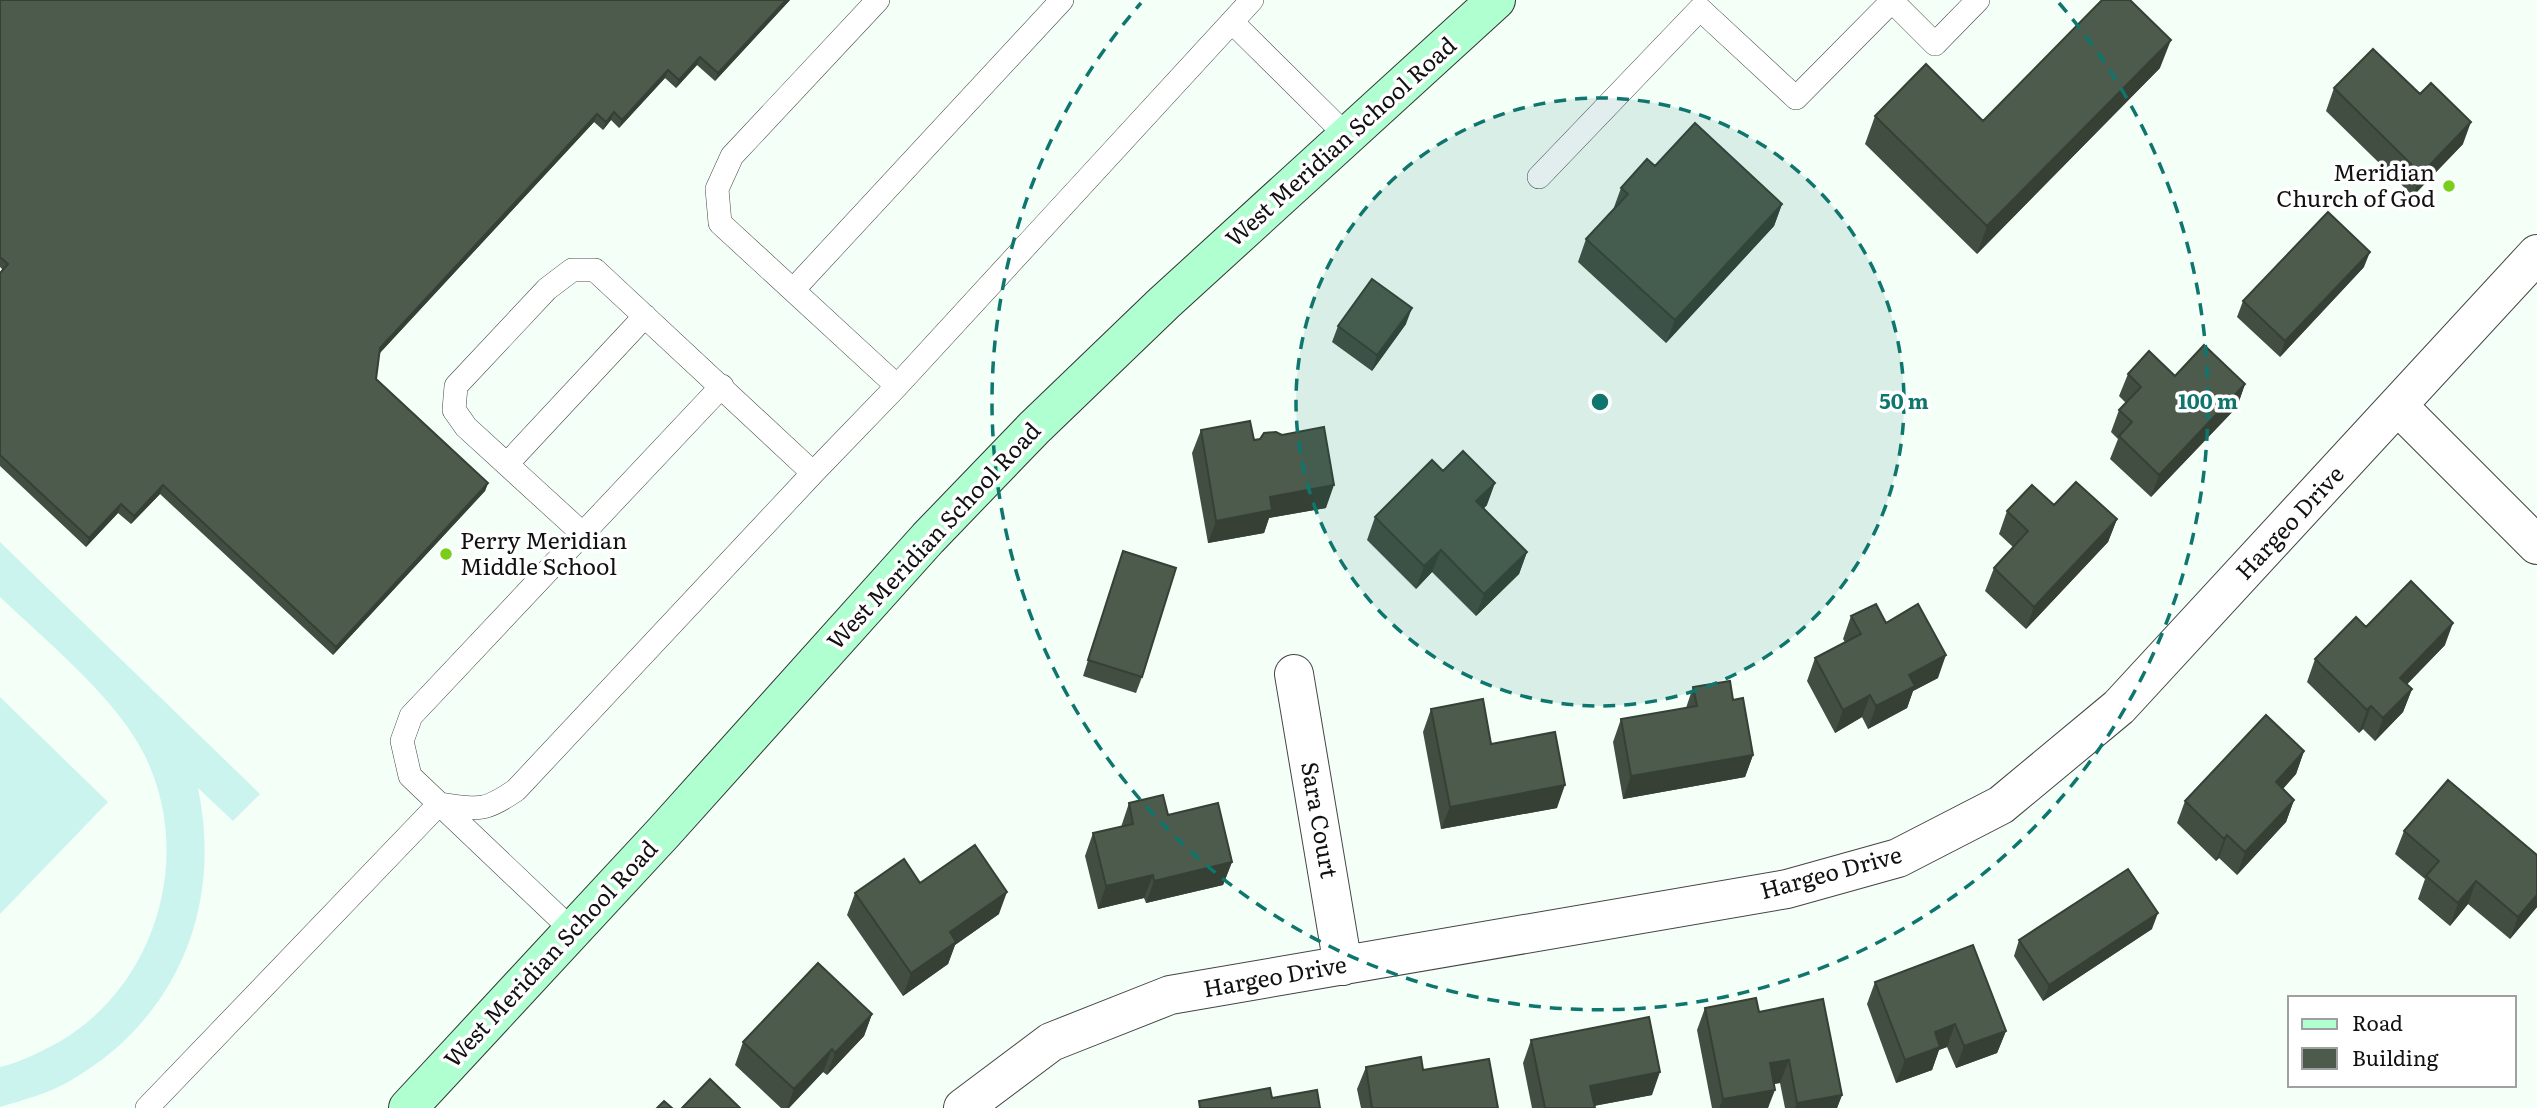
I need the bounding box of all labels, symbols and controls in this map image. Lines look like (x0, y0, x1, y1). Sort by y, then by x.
street label: West Meridian School Road (1217, 27, 1463, 254)
place label: Meridian Church of God (2276, 154, 2435, 214)
marker: Meridian Church of God (2441, 178, 2457, 194)
text: 50 m (1879, 384, 1929, 415)
text: 100 m (2178, 384, 2238, 415)
centre of rings (1588, 390, 1612, 414)
street label: West Meridian School Road (818, 413, 1047, 656)
street label: Hargeo Drive (2227, 457, 2351, 586)
place label: Perry Meridian Middle School (460, 522, 627, 582)
marker: Perry Meridian Middle School (438, 546, 454, 562)
street label: Sara Court (1294, 759, 1348, 881)
street label: West Meridian School Road (435, 831, 664, 1074)
street label: Hargeo Drive (1756, 836, 1905, 906)
street label: Hargeo Drive (1200, 946, 1349, 1004)
legend (2288, 996, 2516, 1087)
text: Road (2352, 1006, 2403, 1037)
text: Building (2352, 1041, 2439, 1072)

